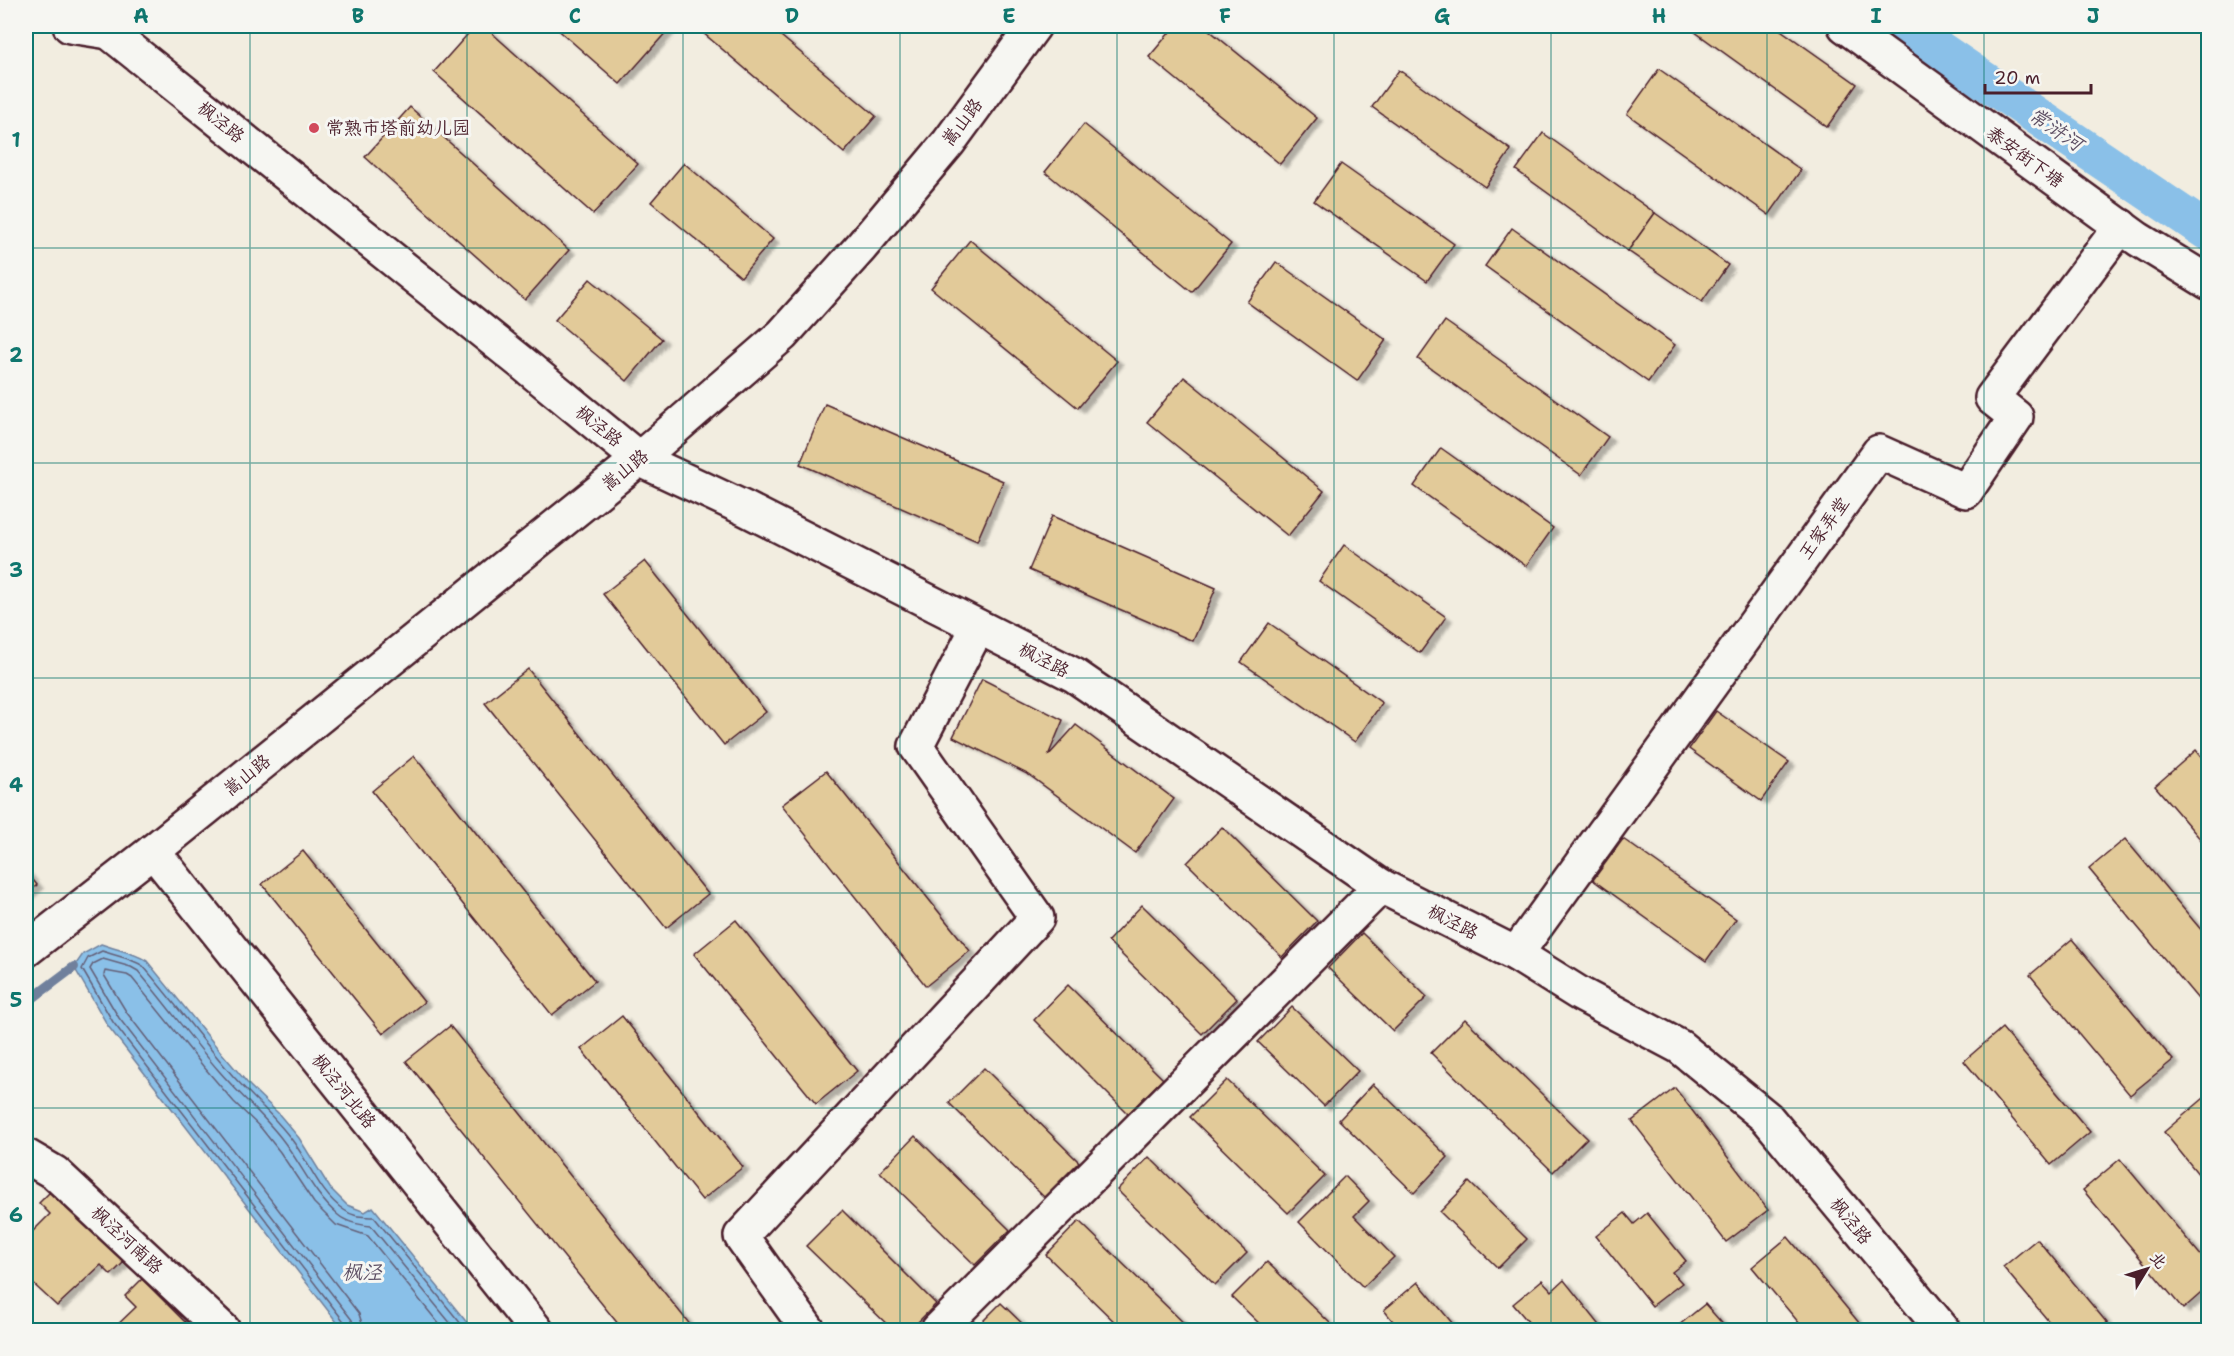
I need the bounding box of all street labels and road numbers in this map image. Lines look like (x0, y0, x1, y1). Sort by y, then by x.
street label: 嵩山路 (936, 93, 988, 151)
street label: 枫泾路 (192, 96, 250, 148)
street label: 泰安街下塘 (1982, 121, 2068, 193)
street label: 枫泾路 (570, 400, 628, 452)
street label: 嵩山路 (596, 444, 654, 496)
street label: 王家弄堂 (1793, 492, 1855, 564)
street label: 枫泾路 (1014, 637, 1074, 683)
street label: 嵩山路 (218, 749, 276, 801)
street label: 枫泾路 (1423, 899, 1483, 945)
street label: 枫泾河北路 (306, 1048, 382, 1134)
street label: 枫泾路 (1825, 1192, 1877, 1250)
street label: 枫泾河南路 (86, 1201, 168, 1279)

